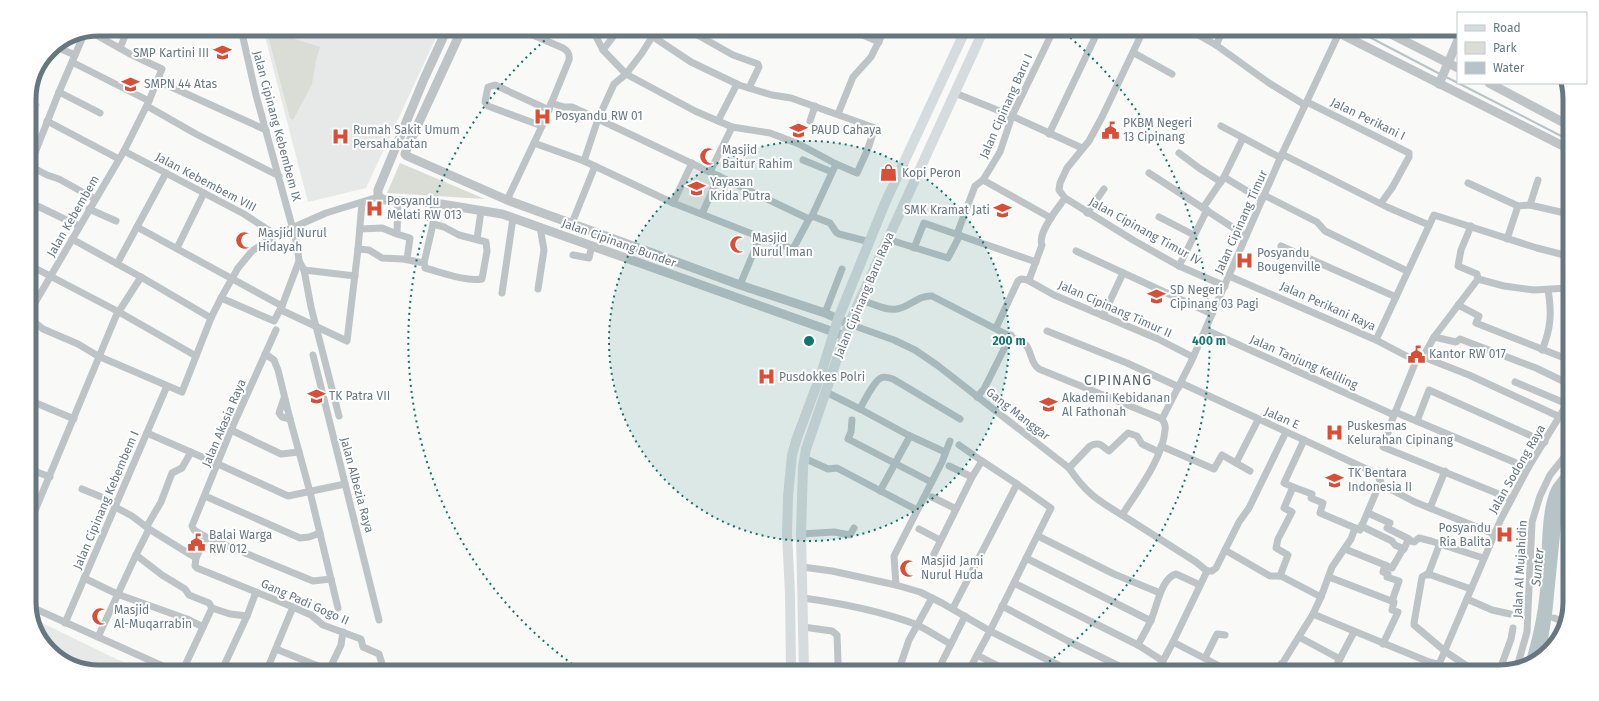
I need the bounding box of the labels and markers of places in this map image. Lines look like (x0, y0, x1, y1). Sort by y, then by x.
school or university icon: SMP Kartini III (212, 43, 232, 63)
place label: SMP Kartini III (133, 46, 209, 60)
school or university icon: SMPN 44 Atas (121, 74, 141, 94)
place label: SMPN 44 Atas (144, 77, 218, 91)
hospital icon: Posyandu RW 01 (532, 106, 552, 126)
place label: Posyandu RW 01 (555, 109, 643, 123)
place label: PKBM Negeri 13 Cipinang (1123, 116, 1192, 144)
school or university icon: PAUD Cahaya (788, 120, 808, 140)
public building icon: PKBM Negeri 13 Cipinang (1100, 120, 1120, 140)
place label: Rumah Sakit Umum Persahabatan (353, 123, 460, 151)
place label: PAUD Cahaya (811, 123, 882, 137)
hospital icon: Rumah Sakit Umum Persahabatan (330, 127, 350, 147)
place label: Masjid Baitur Rahim (722, 143, 793, 171)
mosque icon: Masjid Baitur Rahim (699, 147, 719, 167)
shop icon: Kopi Peron (879, 163, 899, 183)
place label: Kopi Peron (902, 166, 961, 180)
place label: Yayasan Krida Putra (710, 175, 771, 203)
school or university icon: Yayasan Krida Putra (687, 179, 707, 199)
place label: Posyandu Melati RW 013 (387, 194, 462, 222)
hospital icon: Posyandu Melati RW 013 (364, 198, 384, 218)
school or university icon: SMK Kramat Jati (993, 200, 1013, 220)
place label: SMK Kramat Jati (904, 203, 990, 217)
place label: Masjid Nurul Hidayah (258, 226, 327, 254)
mosque icon: Masjid Nurul Hidayah (235, 230, 255, 250)
place label: Masjid Nurul Iman (752, 231, 813, 259)
mosque icon: Masjid Nurul Iman (729, 235, 749, 255)
place label: Posyandu Bougenville (1257, 246, 1321, 274)
hospital icon: Posyandu Bougenville (1234, 250, 1254, 270)
place label: SD Negeri Cipinang 03 Pagi (1170, 283, 1259, 311)
school or university icon: SD Negeri Cipinang 03 Pagi (1147, 287, 1167, 307)
centre of rings (802, 334, 816, 348)
public building icon: Kantor RW 017 (1406, 344, 1426, 364)
place label: Kantor RW 017 (1429, 347, 1506, 361)
hospital icon: Pusdokkes Polri (756, 367, 776, 387)
place label: Pusdokkes Polri (779, 370, 865, 384)
school or university icon: TK Patra VII (306, 386, 326, 406)
place label: TK Patra VII (329, 389, 390, 403)
place label: Akademi Kebidanan Al Fathonah (1062, 391, 1170, 419)
school or university icon: Akademi Kebidanan Al Fathonah (1039, 395, 1059, 415)
place label: Puskesmas Kelurahan Cipinang (1347, 419, 1454, 447)
hospital icon: Puskesmas Kelurahan Cipinang (1324, 423, 1344, 443)
place label: TK Bentara Indonesia II (1348, 466, 1412, 494)
school or university icon: TK Bentara Indonesia II (1325, 470, 1345, 490)
place label: Posyandu Ria Balita (1439, 521, 1491, 549)
hospital icon: Posyandu Ria Balita (1494, 525, 1514, 545)
place label: Balai Warga RW 012 (209, 528, 272, 556)
public building icon: Balai Warga RW 012 (186, 532, 206, 552)
place label: Masjid Jami Nurul Huda (921, 554, 983, 582)
mosque icon: Masjid Jami Nurul Huda (898, 558, 918, 578)
place label: Masjid Al-Muqarrabin (114, 603, 192, 631)
mosque icon: Masjid Al-Muqarrabin (91, 607, 111, 627)

